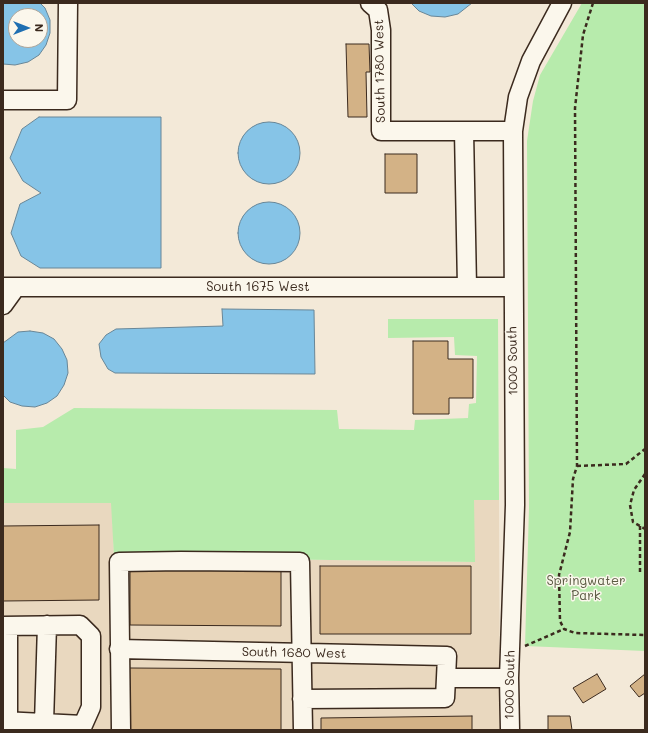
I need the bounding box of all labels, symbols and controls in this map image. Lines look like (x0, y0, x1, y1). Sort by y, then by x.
north arrow (8, 8, 48, 48)
street label: South 1780 West (371, 19, 389, 123)
text: N (32, 24, 47, 32)
street label: South 1675 West (206, 279, 310, 295)
street label: 1000 South (505, 326, 521, 396)
park label: Springwater Park (546, 573, 626, 604)
street label: South 1680 West (242, 644, 346, 662)
street label: 1000 South (502, 650, 518, 720)

